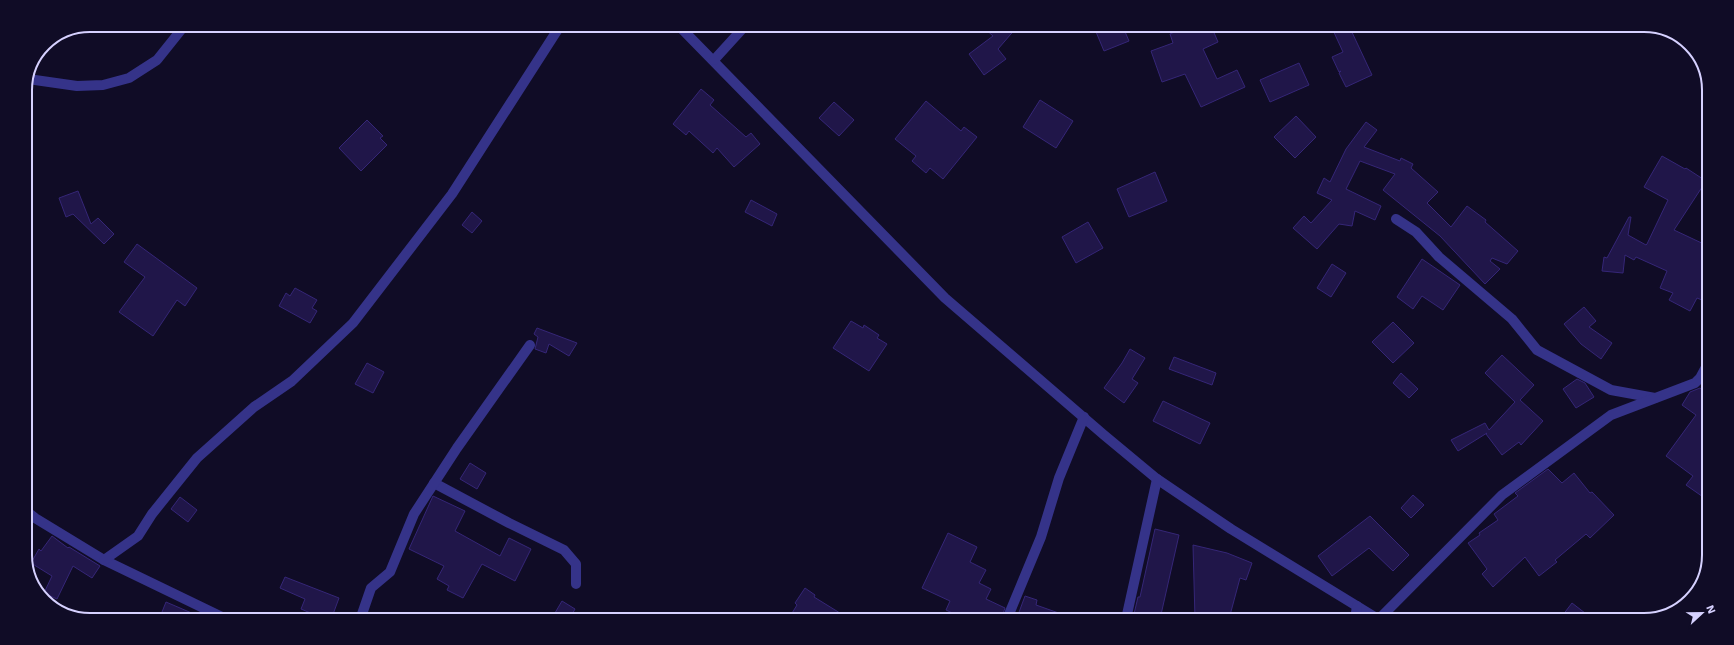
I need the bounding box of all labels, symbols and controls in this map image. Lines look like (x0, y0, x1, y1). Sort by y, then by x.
north arrow (1682, 593, 1722, 633)
text: N (1703, 603, 1718, 616)

